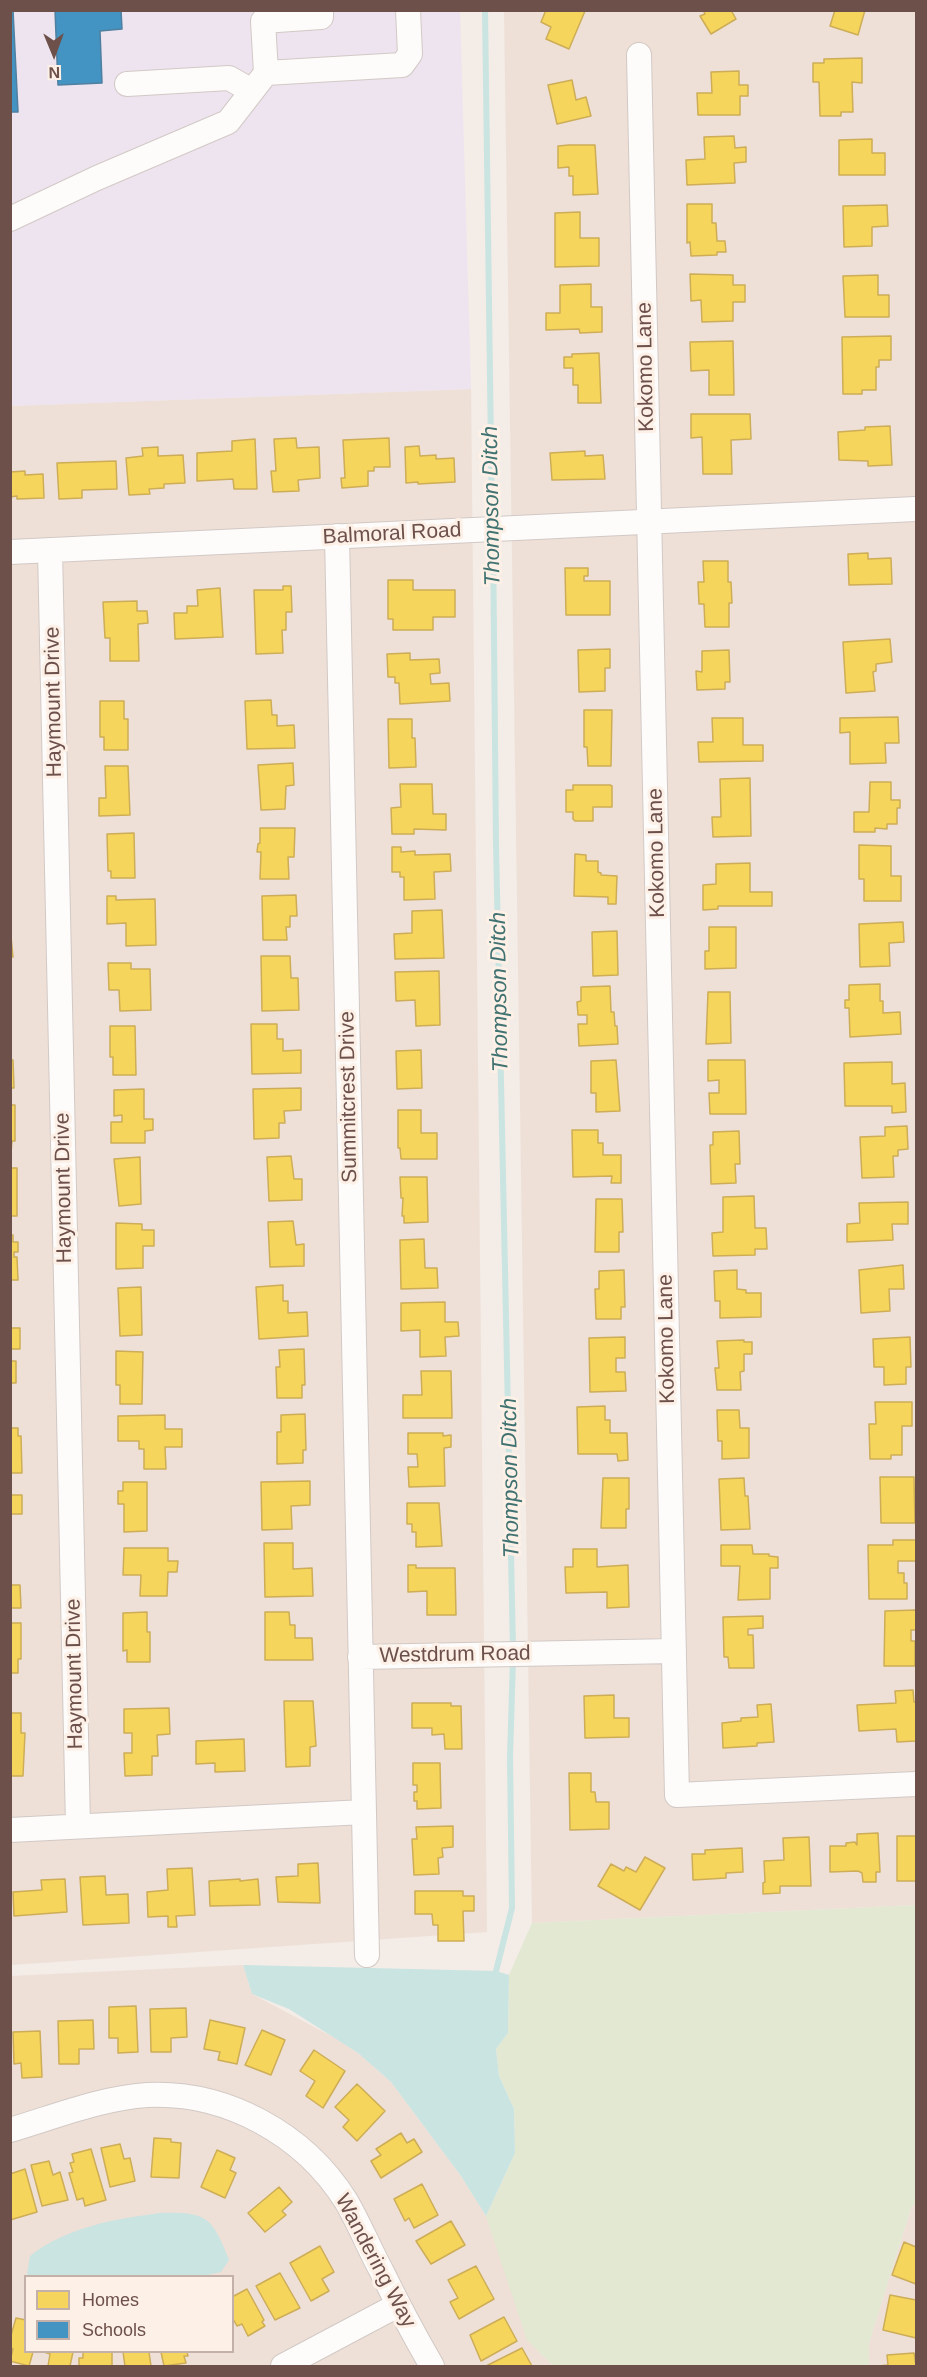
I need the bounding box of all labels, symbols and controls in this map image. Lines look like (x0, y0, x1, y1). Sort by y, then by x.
north arrow (24, 24, 84, 84)
text: N (48, 64, 60, 81)
street label: Kokomo Lane (632, 302, 660, 432)
water label: Thompson Ditch (477, 426, 507, 586)
street label: Balmoral Road (322, 518, 462, 550)
street label: Haymount Drive (40, 627, 68, 777)
street label: Kokomo Lane (643, 788, 671, 918)
water label: Thompson Ditch (485, 912, 515, 1072)
street label: Summitcrest Drive (335, 1011, 363, 1183)
street label: Haymount Drive (50, 1113, 78, 1263)
street label: Kokomo Lane (653, 1274, 681, 1404)
water label: Thompson Ditch (496, 1398, 526, 1558)
street label: Haymount Drive (61, 1599, 89, 1749)
street label: Westdrum Road (379, 1641, 531, 1669)
street label: Wandering Way (329, 2190, 421, 2332)
legend (24, 2275, 234, 2353)
text: Homes (82, 2290, 139, 2310)
text: Schools (82, 2320, 146, 2340)

